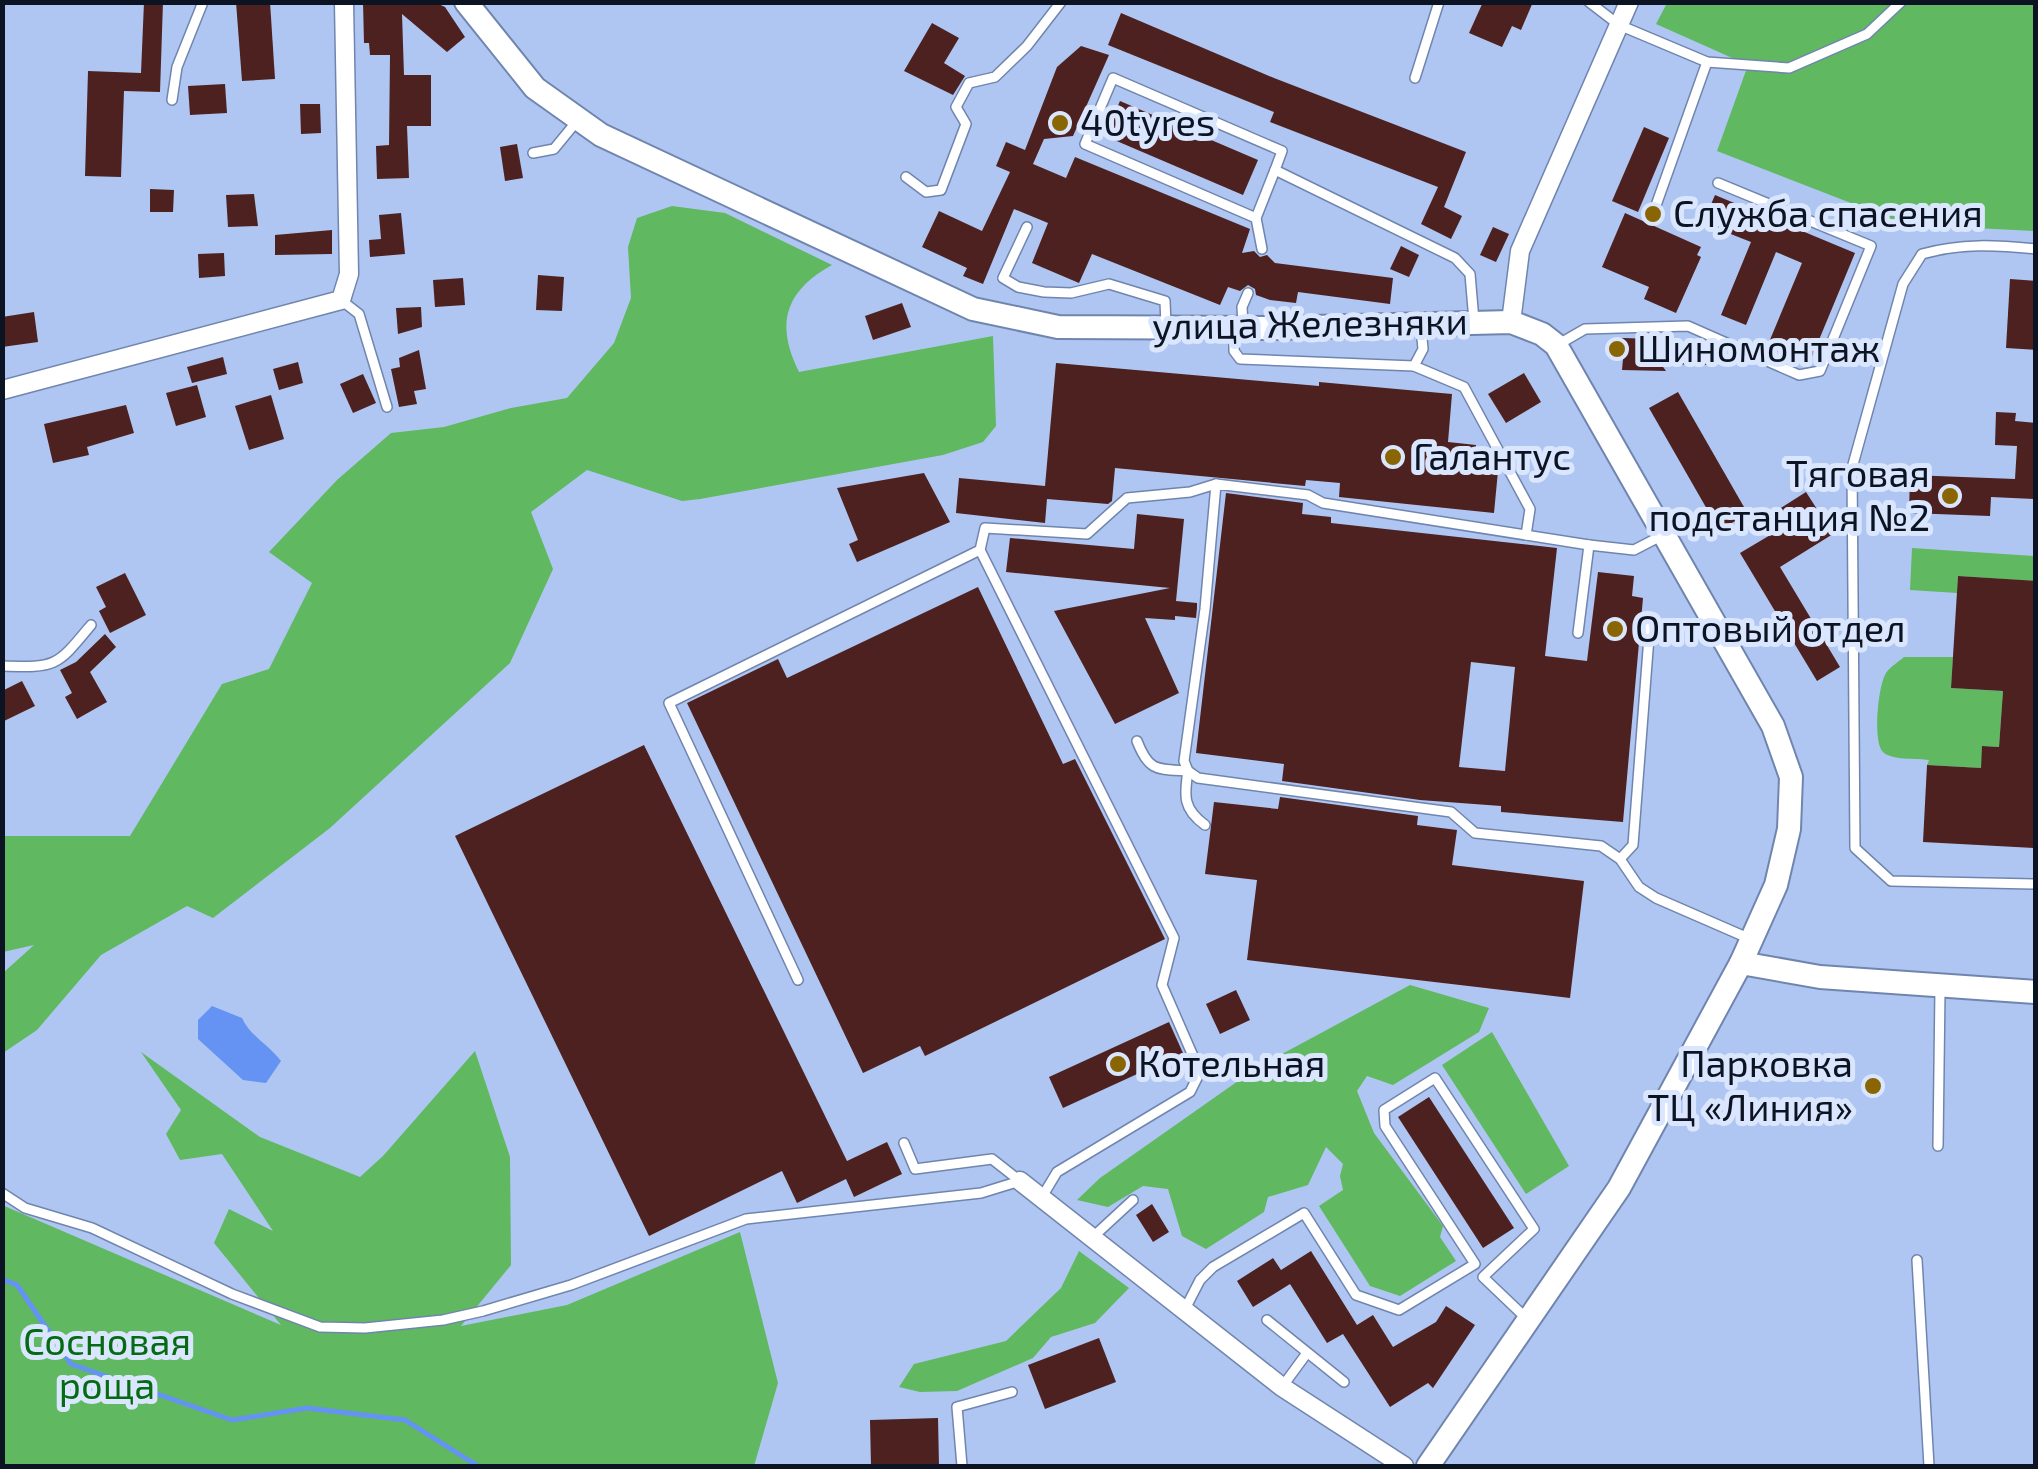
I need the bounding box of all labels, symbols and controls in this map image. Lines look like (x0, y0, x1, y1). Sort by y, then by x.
place label: 40tyres (1080, 98, 1215, 144)
marker: 40tyres (1049, 112, 1071, 134)
place label: Служба спасения (1673, 189, 1983, 235)
marker: Служба спасения (1642, 203, 1664, 225)
street label: улица Железняки (1152, 296, 1468, 348)
place label: Шиномонтаж (1637, 324, 1880, 370)
marker: Шиномонтаж (1606, 338, 1628, 360)
place label: Галантус (1413, 432, 1571, 478)
marker: Галантус (1382, 446, 1404, 468)
place label: Тяговая подстанция №2 (1648, 449, 1930, 539)
marker: Тяговая подстанция №2 (1939, 485, 1961, 507)
place label: Оптовый отдел (1635, 604, 1906, 650)
marker: Оптовый отдел (1604, 618, 1626, 640)
place label: Котельная (1138, 1039, 1325, 1085)
place label: Парковка ТЦ «Линия» (1647, 1039, 1853, 1129)
marker: Котельная (1107, 1053, 1129, 1075)
marker: Парковка ТЦ «Линия» (1862, 1075, 1884, 1097)
park label: Сосновая роща (23, 1317, 191, 1407)

